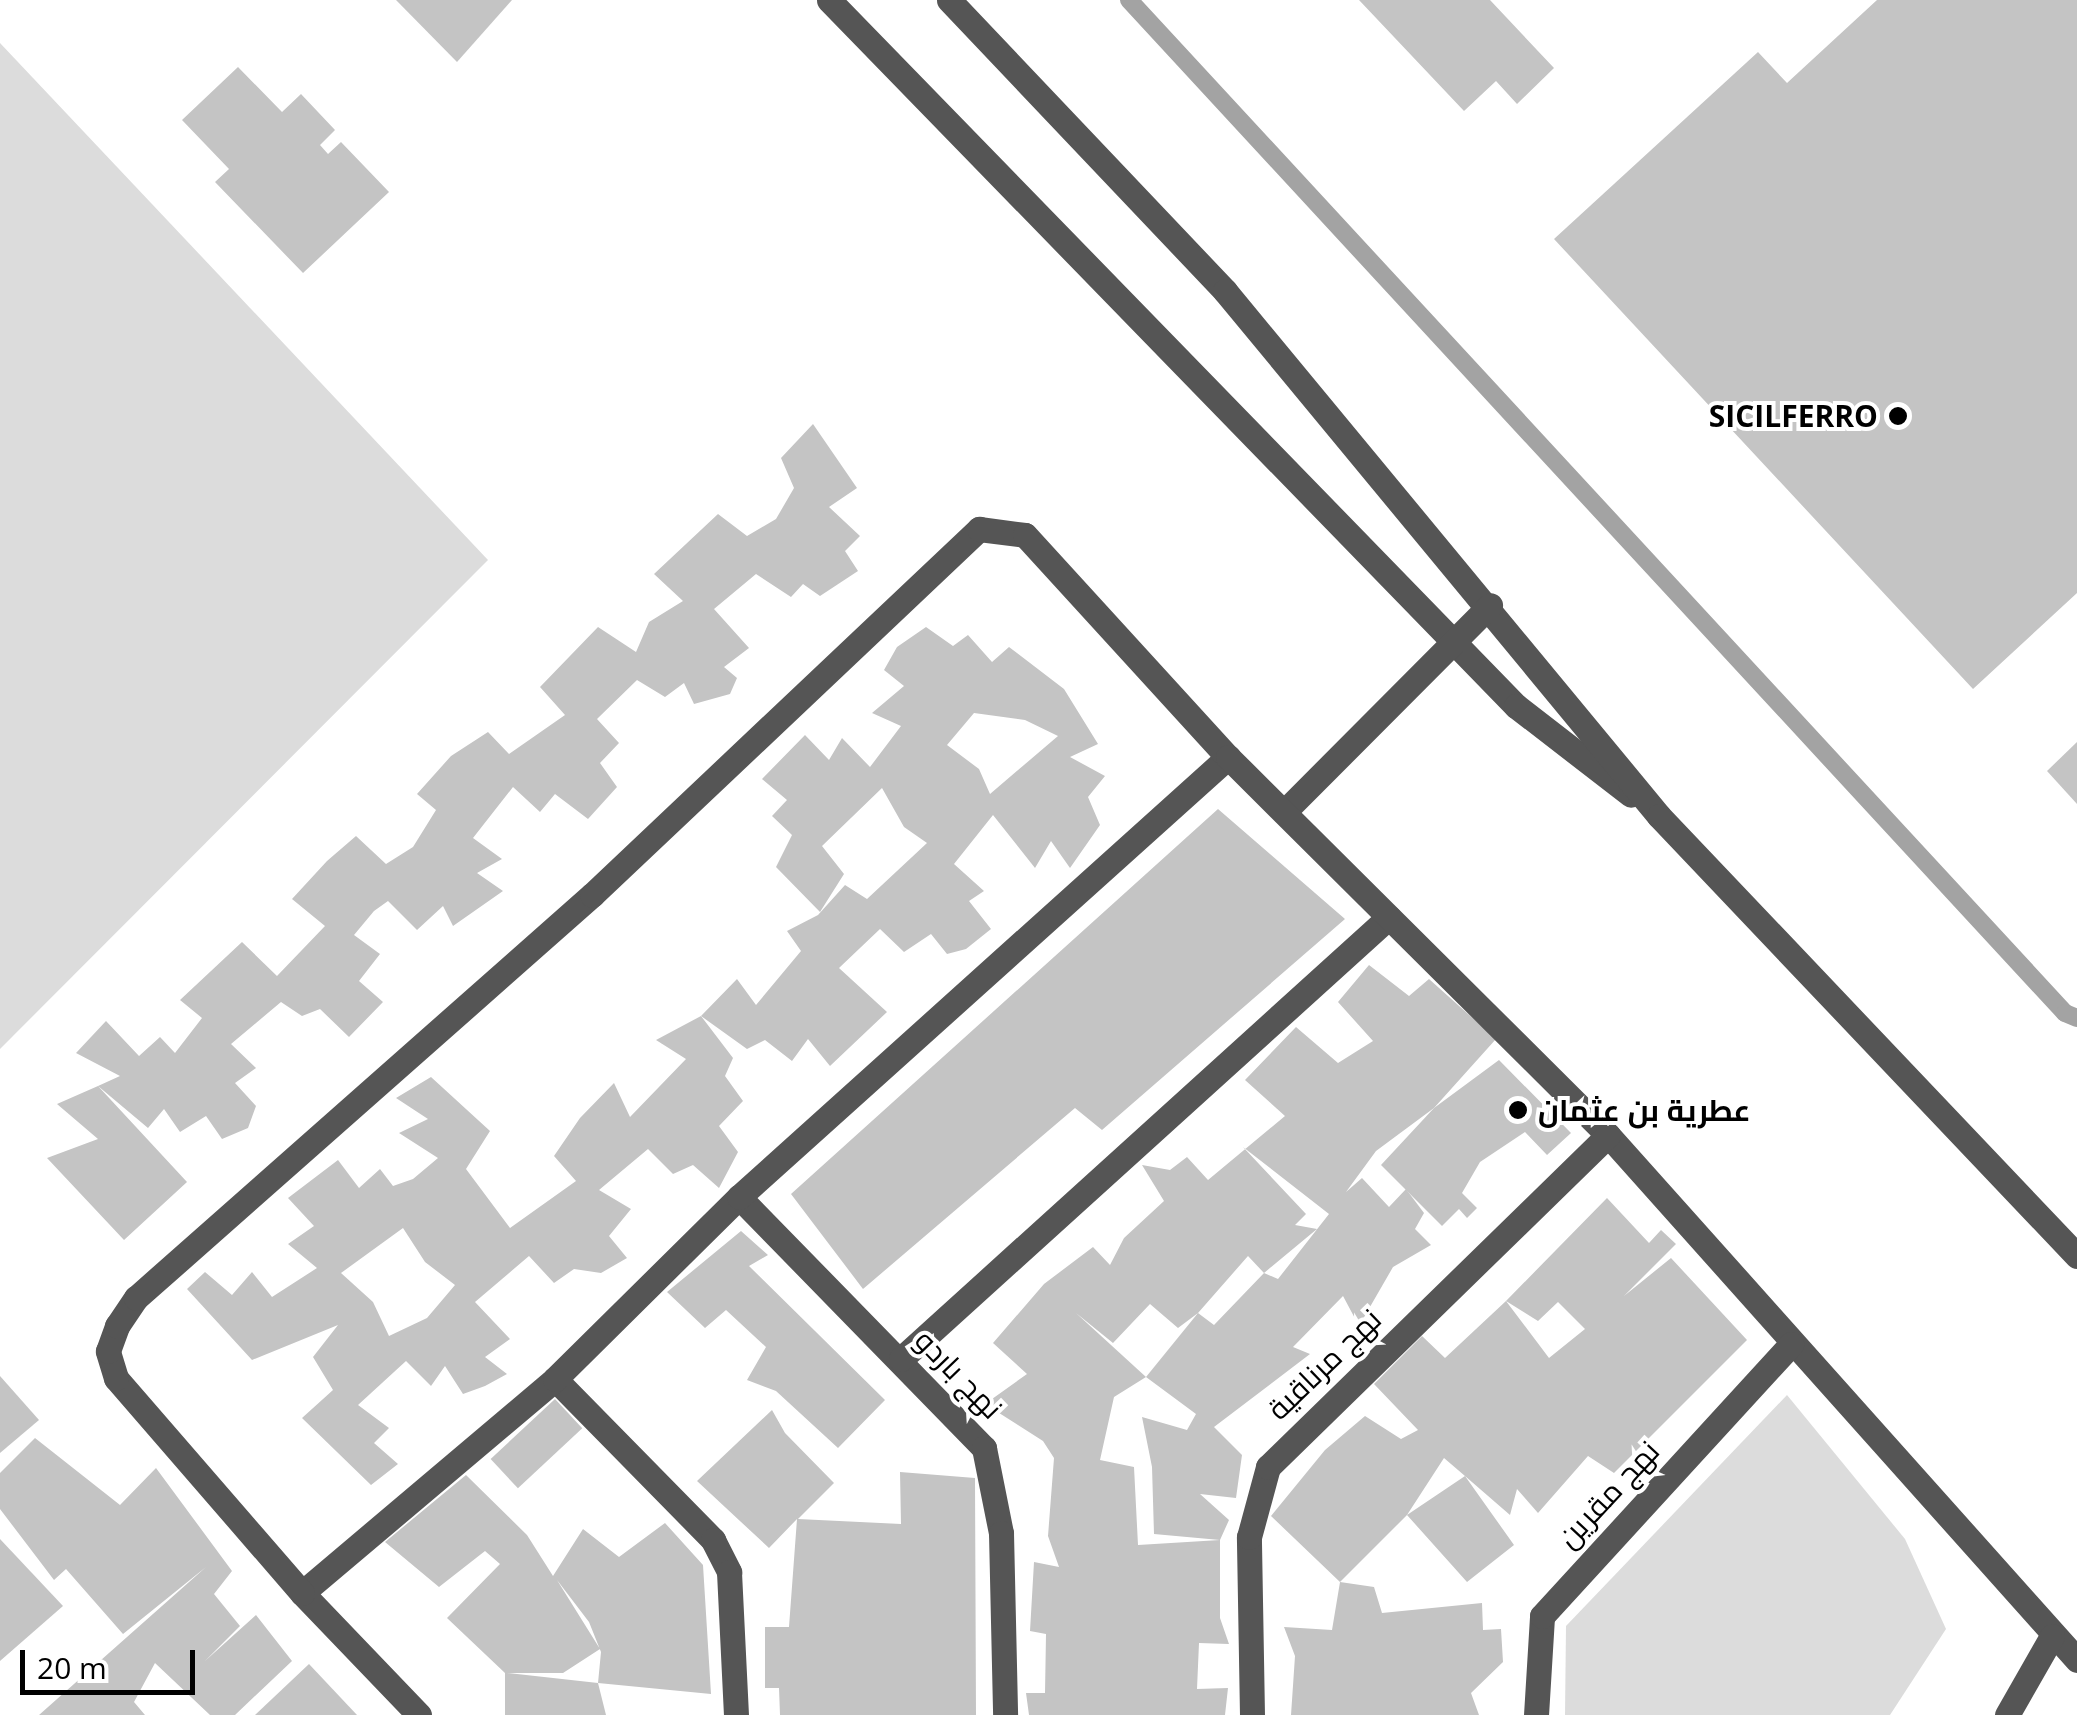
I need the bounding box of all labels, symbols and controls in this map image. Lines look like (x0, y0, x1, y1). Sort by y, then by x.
place label: SICILFERRO (1709, 398, 1878, 434)
marker: SICILFERRO (1887, 405, 1909, 427)
place label: عطرية بن عثمان (1538, 1092, 1751, 1128)
marker: عطرية بن عثمان (1507, 1099, 1529, 1121)
street label: نهج مرناقية (1260, 1301, 1388, 1427)
street label: نهج باردو (908, 1322, 1010, 1426)
street label: نهج مقرين (1549, 1433, 1667, 1555)
scale bar (25, 1630, 200, 1692)
text: 20 m (37, 1647, 107, 1688)

